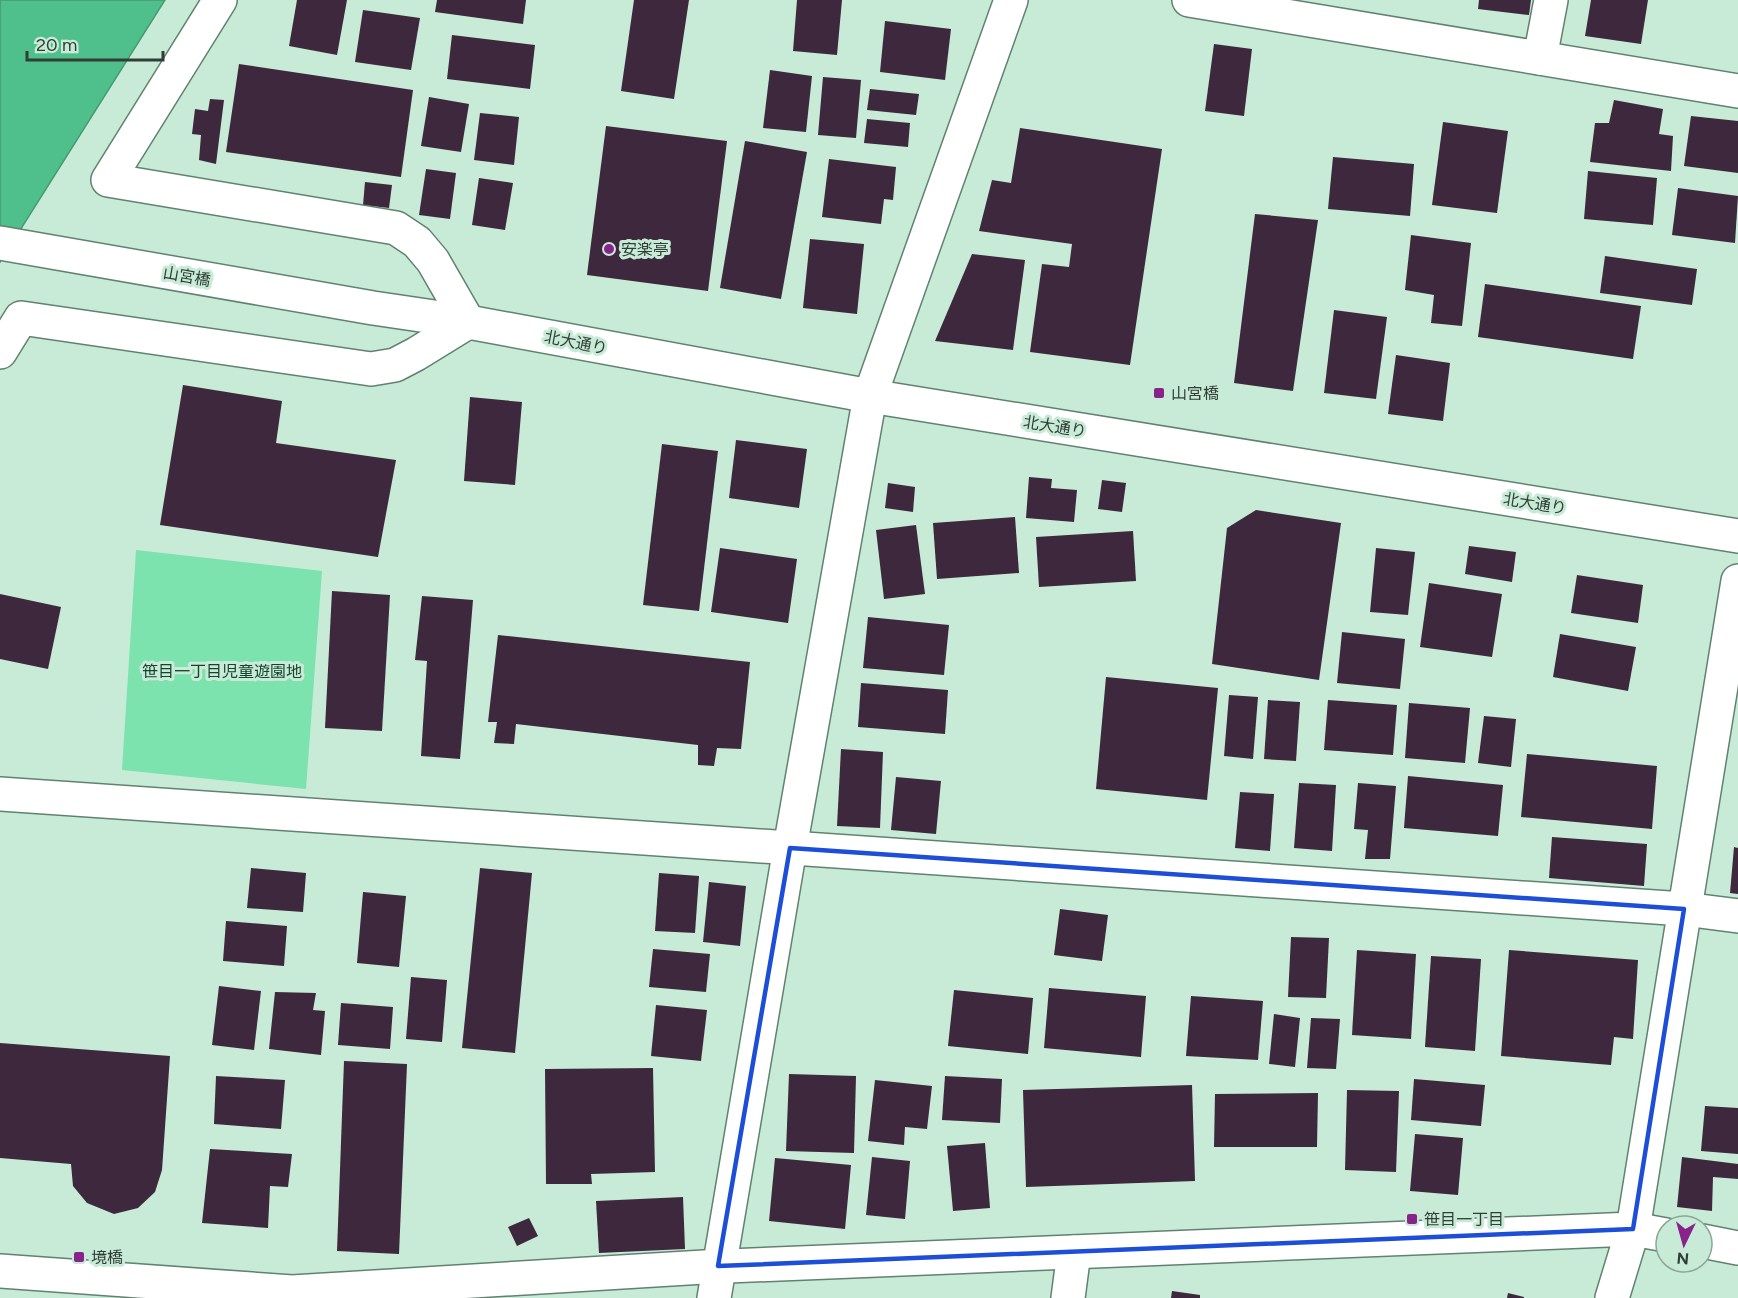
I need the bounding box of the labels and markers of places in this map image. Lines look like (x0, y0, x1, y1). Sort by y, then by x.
place label: 安楽亭 (621, 240, 669, 259)
marker: 安楽亭 (602, 242, 616, 256)
place label: 山宮橋 (1171, 384, 1219, 403)
marker: 山宮橋 (1152, 386, 1166, 400)
place label: 笹目一丁目 (1424, 1210, 1504, 1229)
marker: 笹目一丁目 (1405, 1212, 1419, 1226)
place label: 境橋 (91, 1248, 123, 1267)
marker: 境橋 (72, 1250, 86, 1264)

